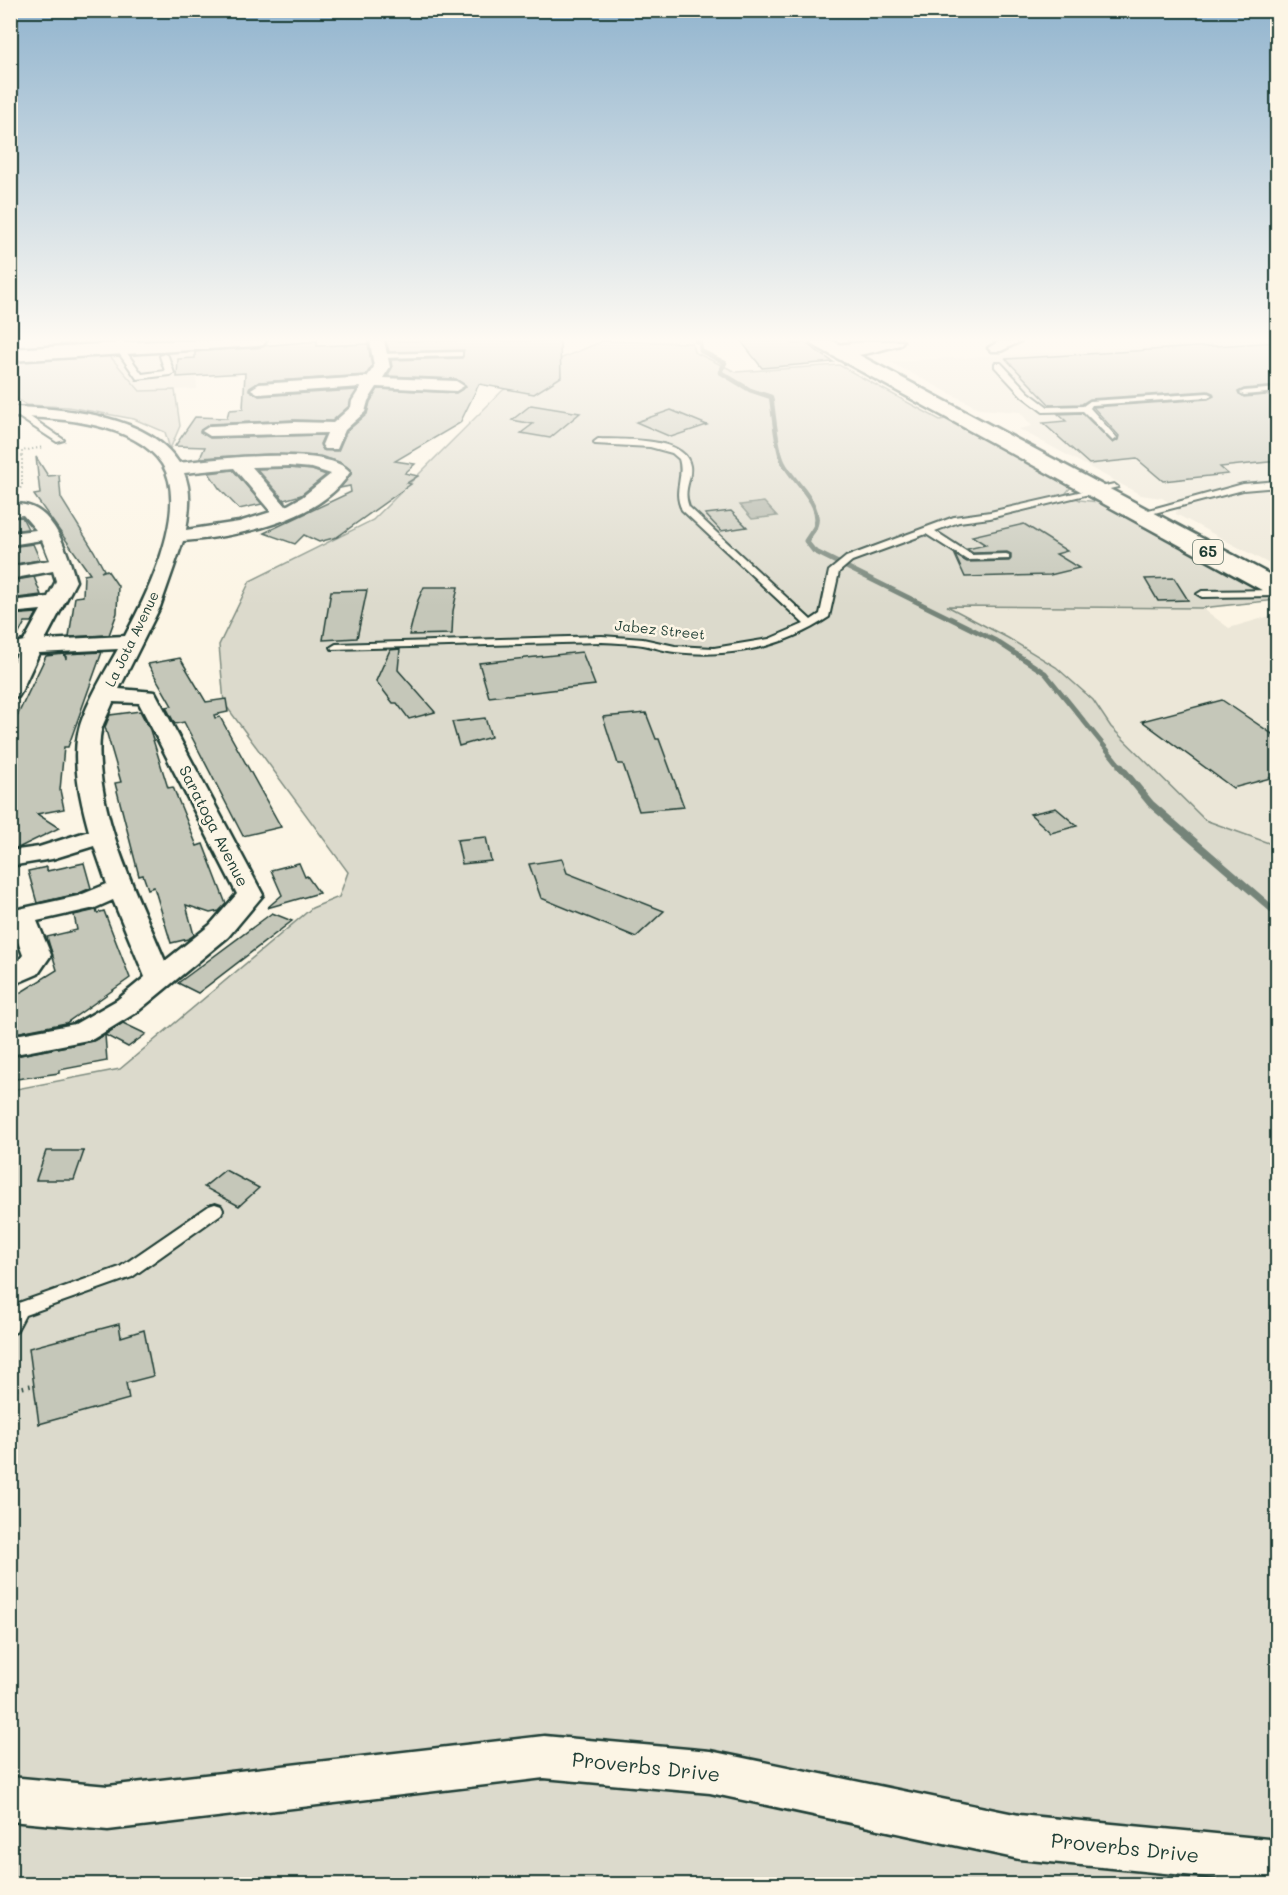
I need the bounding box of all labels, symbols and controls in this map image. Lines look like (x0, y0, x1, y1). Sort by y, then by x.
road number: 65 (1193, 540, 1223, 564)
street label: La Jota Avenue (100, 588, 163, 690)
street label: Jabez Street (614, 615, 706, 644)
street label: Saratoga Avenue (175, 762, 254, 890)
street label: Proverbs Drive (571, 1745, 721, 1787)
street label: Proverbs Drive (1050, 1826, 1200, 1868)

